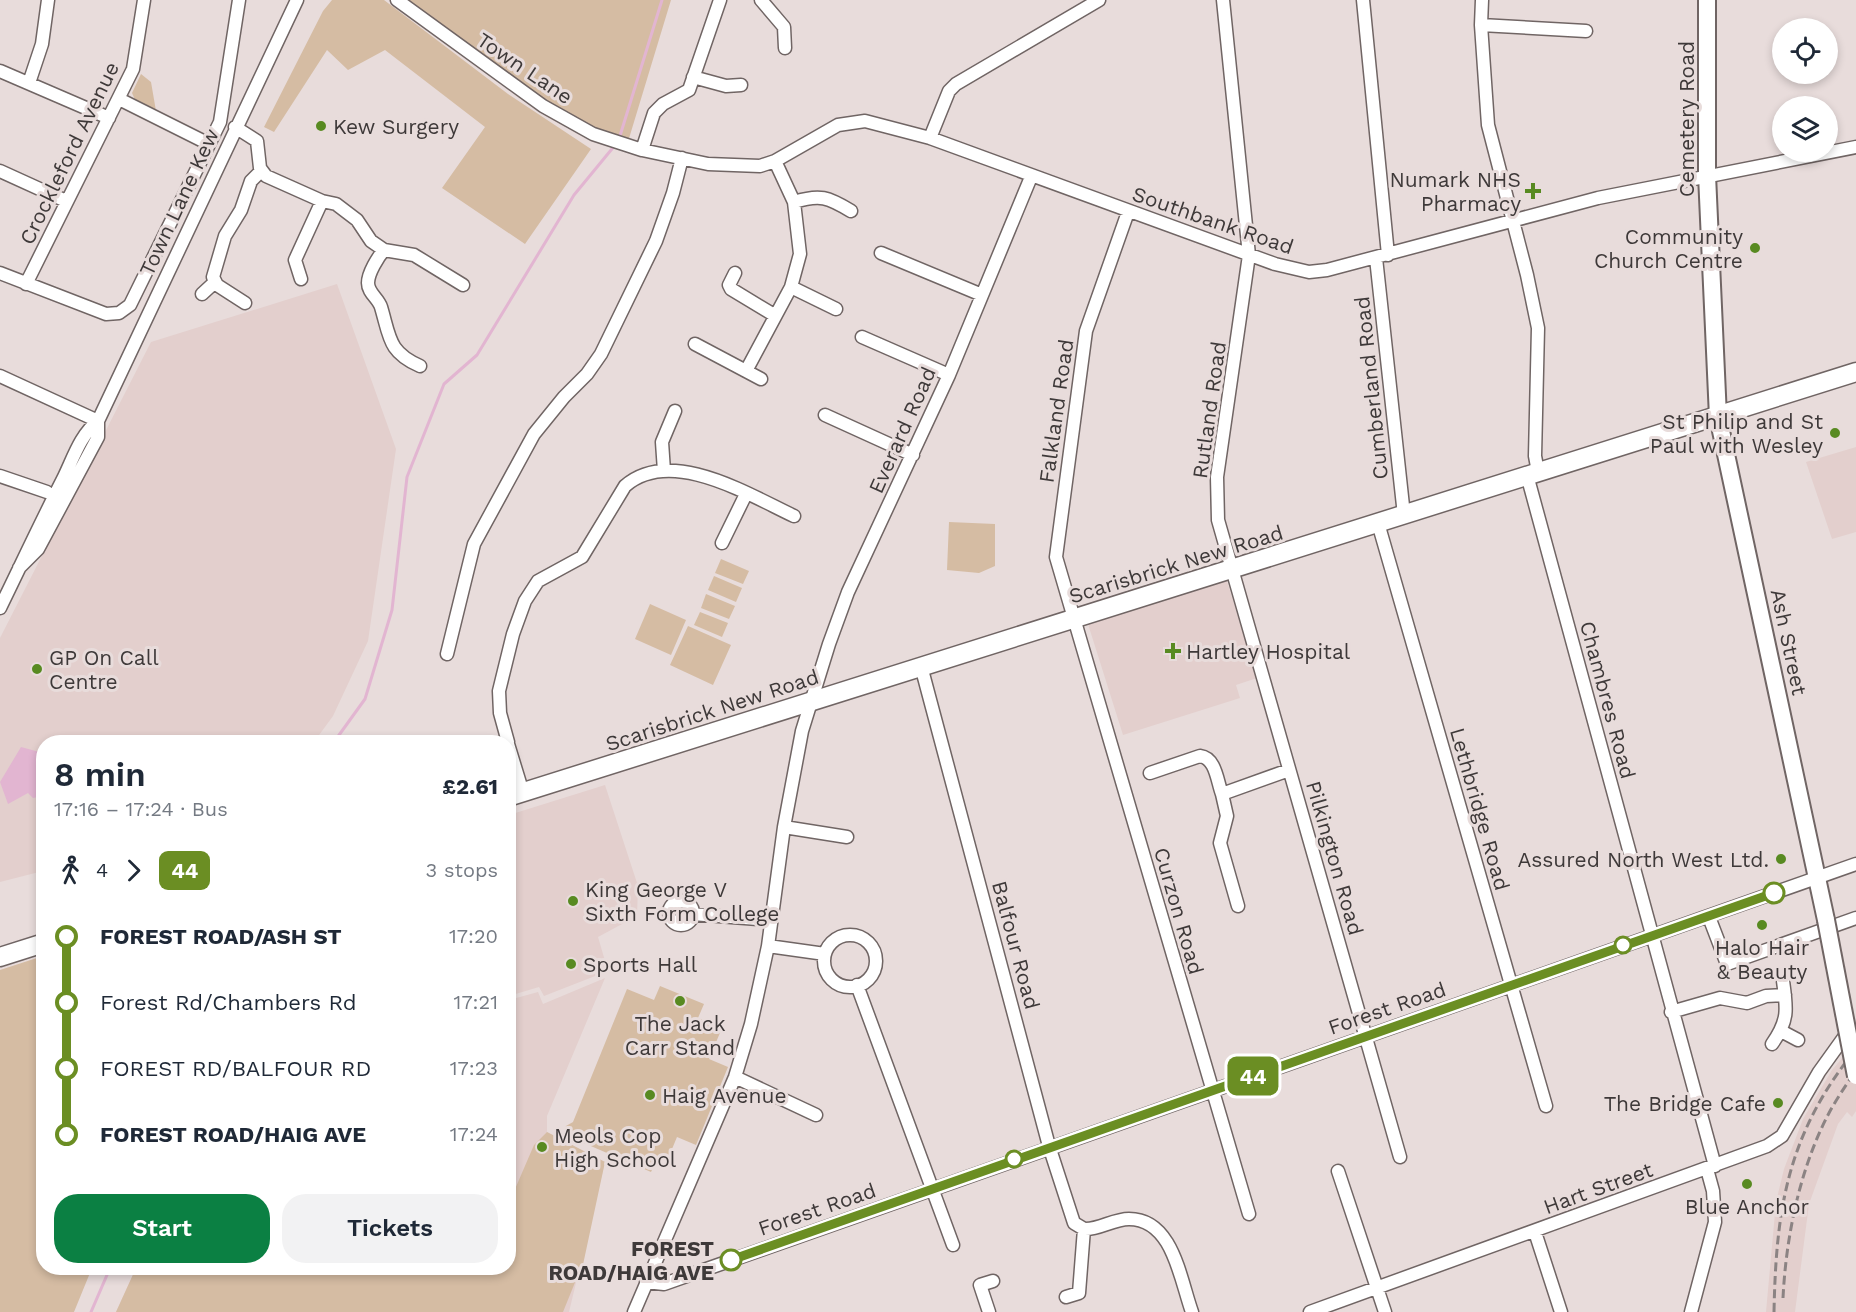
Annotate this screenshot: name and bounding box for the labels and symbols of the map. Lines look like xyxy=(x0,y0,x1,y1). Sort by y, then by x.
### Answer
street label: Town Lane xyxy=(472,27,578,109)
street label: Cemetery Road xyxy=(1674,41,1699,197)
street label: Crockleford Avenue xyxy=(14,58,124,248)
place label: Kew Surgery xyxy=(333,114,459,139)
marker: Kew Surgery xyxy=(314,119,328,133)
street label: Town Lane Kew xyxy=(134,124,224,280)
place label: Numark NHS Pharmacy xyxy=(1389,167,1521,216)
street label: Southbank Road xyxy=(1129,181,1297,259)
marker: Numark NHS Pharmacy xyxy=(1526,184,1540,198)
place label: Community Church Centre xyxy=(1594,224,1743,273)
marker: Community Church Centre xyxy=(1748,241,1762,255)
street label: Cumberland Road xyxy=(1349,295,1393,481)
street label: Falkland Road xyxy=(1034,338,1078,484)
street label: Rutland Road xyxy=(1187,340,1231,480)
street label: Everard Road xyxy=(863,363,941,497)
place label: St Philip and St Paul with Wesley xyxy=(1650,409,1823,458)
marker: St Philip and St Paul with Wesley xyxy=(1828,426,1842,440)
street label: Scarisbrick New Road xyxy=(1066,519,1286,609)
street label: Ash Street xyxy=(1766,586,1813,698)
street label: Chambres Road xyxy=(1575,618,1641,782)
place label: Hartley Hospital xyxy=(1186,639,1351,664)
marker: Hartley Hospital xyxy=(1164,642,1182,660)
place label: GP On Call Centre xyxy=(49,645,159,694)
marker: GP On Call Centre xyxy=(30,662,44,676)
street label: Scarisbrick New Road xyxy=(602,664,822,756)
street label: Lethbridge Road xyxy=(1445,725,1515,893)
street label: Pilkington Road xyxy=(1301,778,1369,938)
street label: Curzon Road xyxy=(1149,845,1209,977)
place label: Assured North West Ltd. xyxy=(1517,847,1769,872)
marker: Assured North West Ltd. xyxy=(1774,852,1788,866)
place label: King George V Sixth Form College xyxy=(585,877,779,926)
street label: Balfour Road xyxy=(987,878,1045,1012)
unlabelled marker xyxy=(1763,882,1785,904)
marker: King George V Sixth Form College xyxy=(566,894,580,908)
marker: Halo Hair & Beauty xyxy=(1755,918,1769,932)
place label: Halo Hair & Beauty xyxy=(1715,935,1810,984)
unlabelled marker xyxy=(1614,936,1632,954)
place label: Sports Hall xyxy=(583,952,698,977)
marker: Sports Hall xyxy=(564,957,578,971)
street label: Forest Road xyxy=(1325,976,1449,1040)
marker: The Jack Carr Stand xyxy=(673,994,687,1008)
place label: The Jack Carr Stand xyxy=(625,1011,735,1060)
line badge: 44 xyxy=(1226,1056,1280,1096)
place label: Haig Avenue xyxy=(662,1083,787,1108)
marker: Haig Avenue xyxy=(643,1088,657,1102)
place label: The Bridge Cafe xyxy=(1604,1091,1766,1116)
marker: The Bridge Cafe xyxy=(1771,1096,1785,1110)
place label: Meols Cop High School xyxy=(554,1123,677,1172)
marker: Meols Cop High School xyxy=(535,1140,549,1154)
unlabelled marker xyxy=(1005,1150,1023,1168)
street label: Hart Street xyxy=(1540,1157,1656,1219)
street label: Forest Road xyxy=(755,1177,879,1241)
marker: Blue Anchor xyxy=(1740,1177,1754,1191)
place label: Blue Anchor xyxy=(1685,1194,1810,1219)
place label: FOREST ROAD/HAIG AVE xyxy=(548,1236,714,1285)
marker: FOREST ROAD/HAIG AVE xyxy=(720,1249,742,1271)

